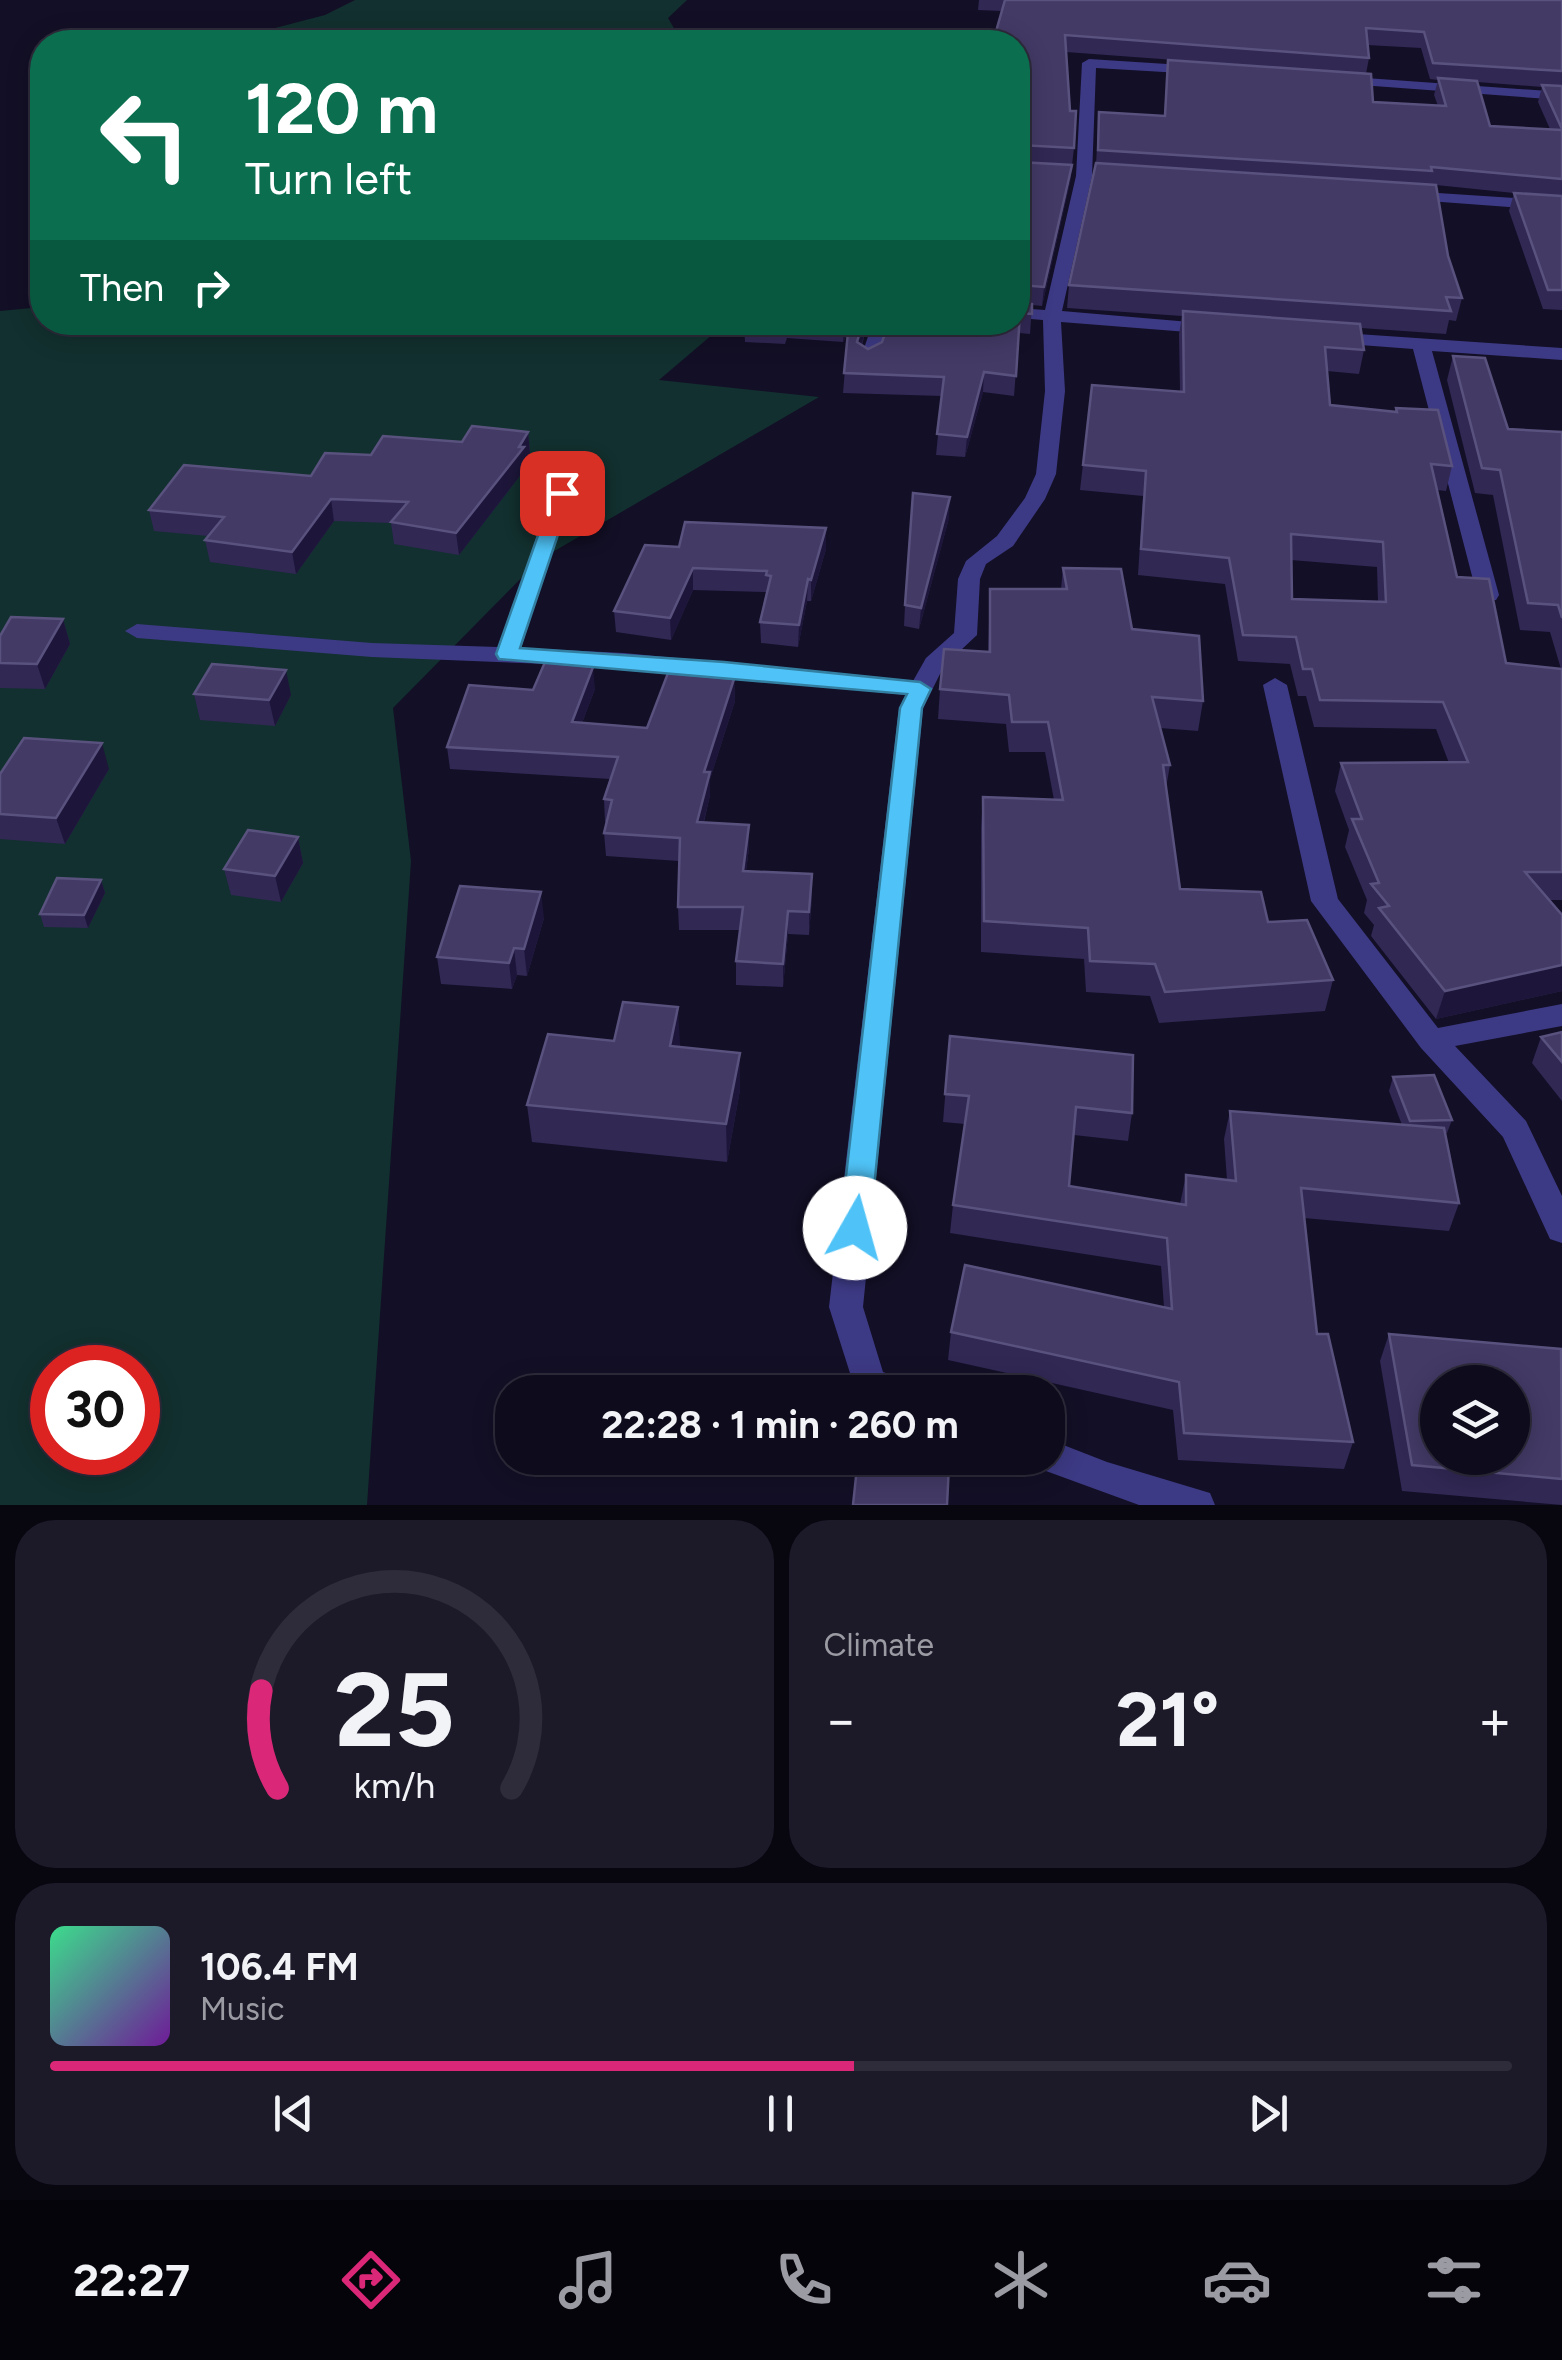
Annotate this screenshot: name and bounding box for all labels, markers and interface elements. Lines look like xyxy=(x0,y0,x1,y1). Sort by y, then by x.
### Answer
text: 120 m xyxy=(245,66,438,151)
icon: left xyxy=(80,70,210,200)
text: Turn left xyxy=(245,151,412,205)
icon: right xyxy=(184,260,239,315)
text: Then xyxy=(80,265,164,311)
pin xyxy=(520,451,605,536)
icon: arrive xyxy=(535,466,590,521)
position arrow xyxy=(803,1176,907,1280)
speed limit sign: 30 xyxy=(30,1345,160,1475)
map controls xyxy=(1420,1365,1530,1475)
button: layers xyxy=(1420,1365,1530,1475)
text: 22:28 · 1 min · 260 m xyxy=(601,1402,959,1448)
text: Climate xyxy=(824,1626,934,1664)
text: 25 xyxy=(334,1647,455,1772)
text: 21° xyxy=(1116,1675,1219,1765)
text: − xyxy=(824,1687,858,1753)
text: + xyxy=(1478,1687,1512,1753)
text: km/h xyxy=(353,1764,435,1807)
text: 106.4 FM xyxy=(200,1944,359,1990)
text: Music xyxy=(200,1990,285,2028)
icon: previous xyxy=(266,2086,321,2141)
icon: pause xyxy=(753,2086,808,2141)
icon: next xyxy=(1241,2086,1296,2141)
icon: directions xyxy=(336,2245,406,2315)
icon: music xyxy=(553,2245,623,2315)
icon: phone xyxy=(769,2245,839,2315)
icon: climate xyxy=(986,2245,1056,2315)
icon: car xyxy=(1202,2245,1272,2315)
icon: filters xyxy=(1419,2245,1489,2315)
text: 22:27 xyxy=(73,2253,190,2307)

